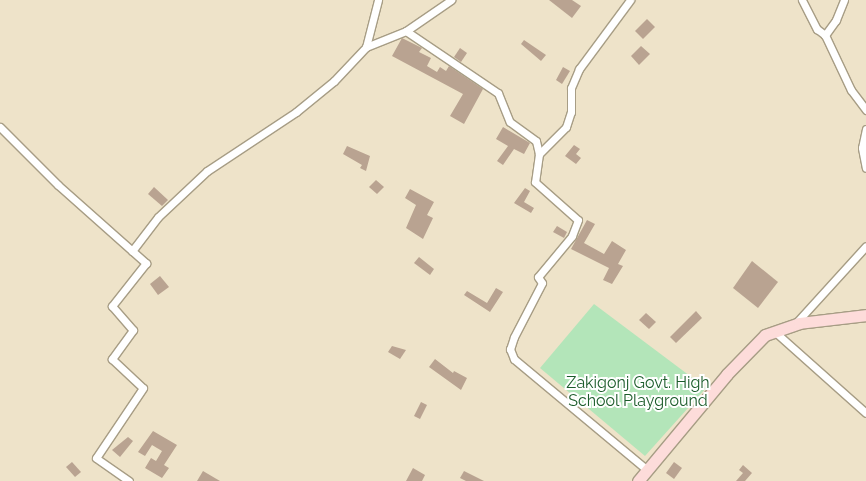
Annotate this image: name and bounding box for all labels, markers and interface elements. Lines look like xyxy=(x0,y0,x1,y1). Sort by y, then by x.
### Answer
park label: Zakigonj Govt. High School Playground xyxy=(566,373,710,411)

